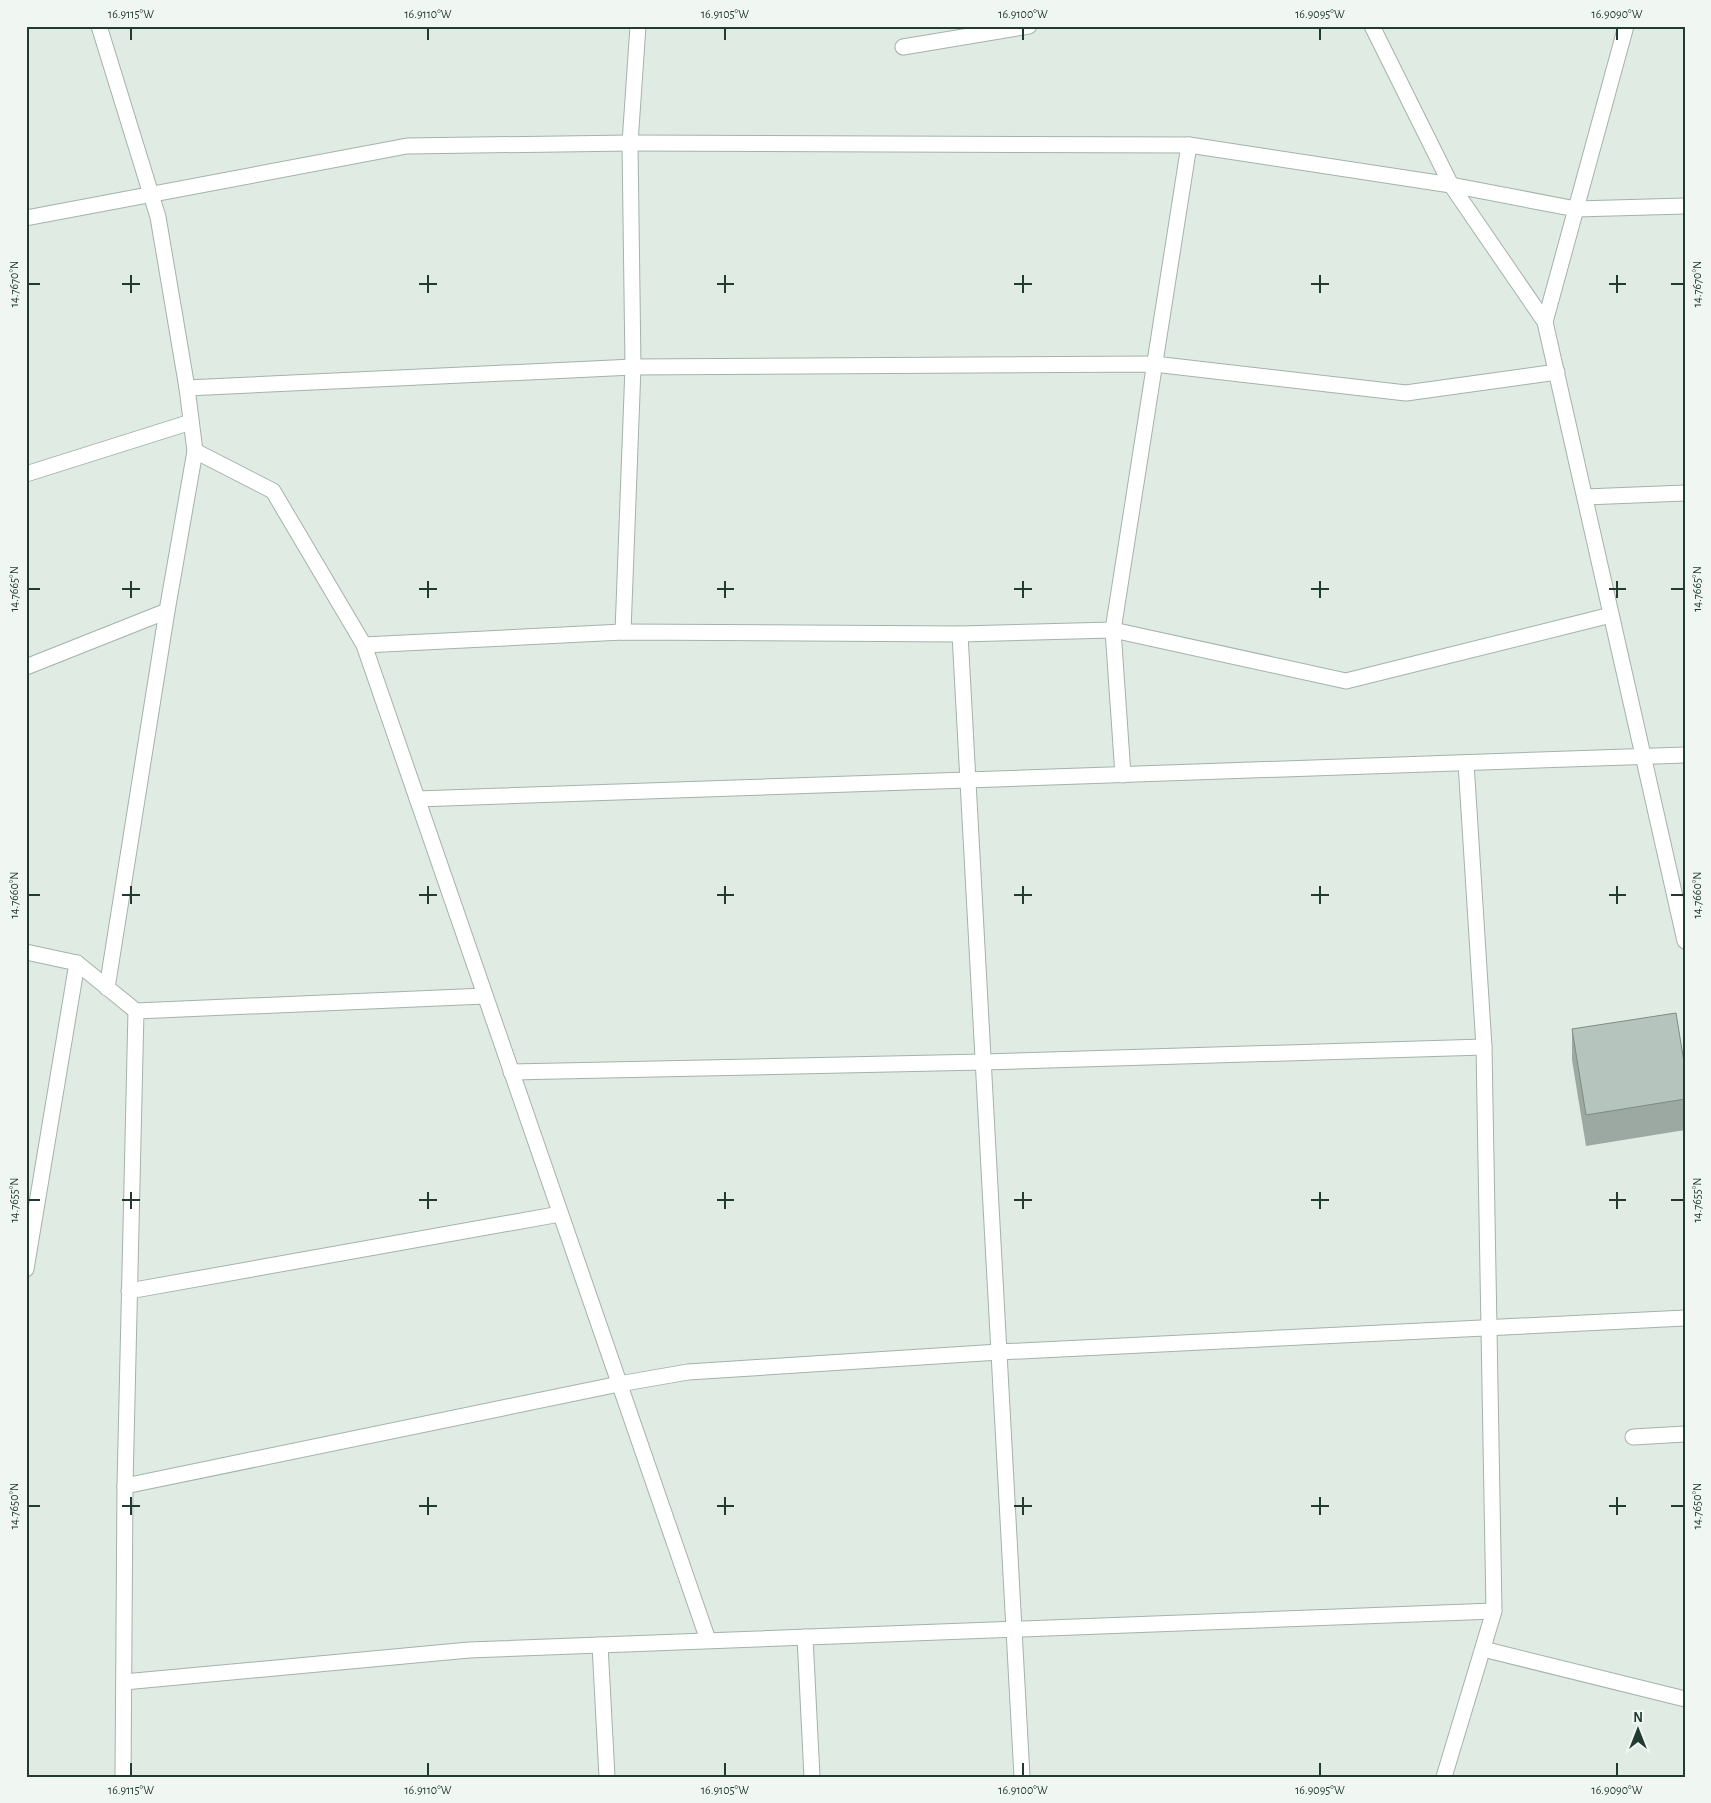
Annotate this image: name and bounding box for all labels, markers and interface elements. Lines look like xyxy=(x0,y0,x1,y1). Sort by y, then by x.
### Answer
text: 16.9115°W xyxy=(108,8,154,20)
text: 16.9110°W xyxy=(404,8,452,20)
text: 16.9105°W xyxy=(701,8,749,20)
text: 16.9100°W xyxy=(998,8,1048,20)
text: 16.9095°W xyxy=(1295,8,1345,20)
text: 16.9090°W xyxy=(1592,8,1643,20)
text: 14.7670°N xyxy=(8,261,20,307)
text: 14.7670°N xyxy=(1691,261,1703,307)
text: 14.7665°N xyxy=(8,566,20,612)
text: 14.7665°N xyxy=(1691,566,1703,612)
text: 14.7660°N xyxy=(8,872,20,918)
text: 14.7660°N xyxy=(1691,872,1703,918)
text: 14.7655°N xyxy=(8,1177,20,1223)
text: 14.7655°N xyxy=(1691,1177,1703,1223)
text: 14.7650°N xyxy=(8,1483,20,1529)
text: 14.7650°N xyxy=(1691,1483,1703,1529)
north arrow xyxy=(1614,1706,1664,1756)
text: N xyxy=(1633,1711,1643,1725)
text: 16.9115°W xyxy=(108,1784,154,1796)
text: 16.9110°W xyxy=(404,1784,452,1796)
text: 16.9105°W xyxy=(701,1784,749,1796)
text: 16.9100°W xyxy=(998,1784,1048,1796)
text: 16.9095°W xyxy=(1295,1784,1345,1796)
text: 16.9090°W xyxy=(1592,1784,1643,1796)

